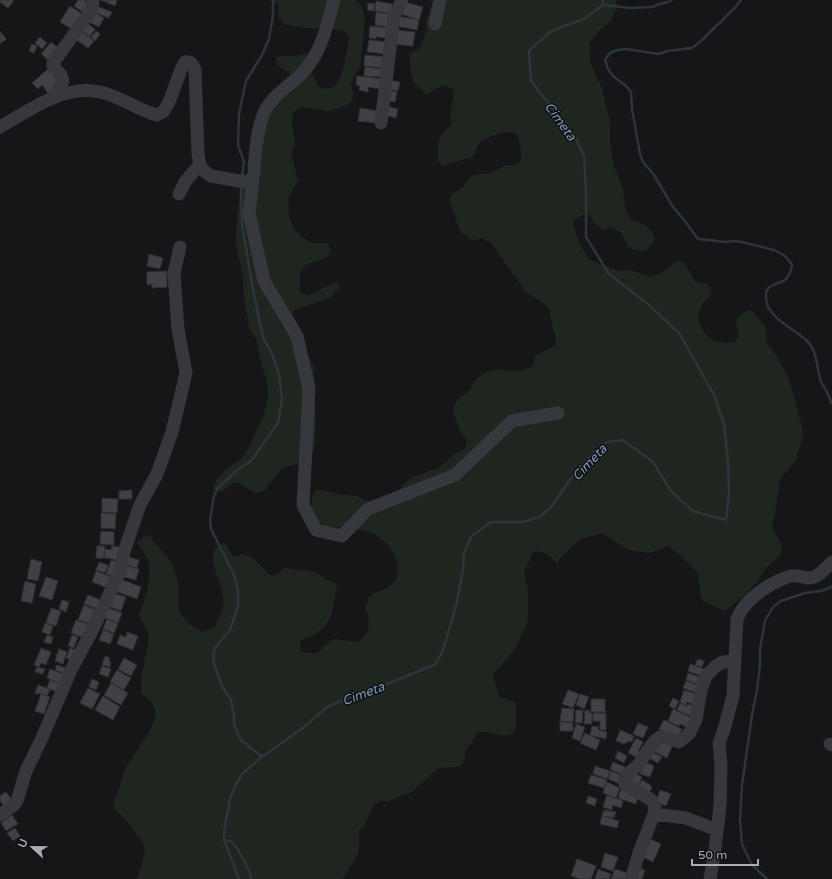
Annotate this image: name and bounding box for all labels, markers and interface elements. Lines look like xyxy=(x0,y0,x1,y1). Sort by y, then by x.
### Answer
water label: Cimeta xyxy=(541,99,580,145)
water label: Cimeta xyxy=(569,441,611,484)
water label: Cimeta xyxy=(340,678,387,709)
north arrow xyxy=(12,827,52,867)
text: U xyxy=(16,837,31,850)
scale bar xyxy=(692,841,758,867)
text: 50 m xyxy=(698,848,727,862)

